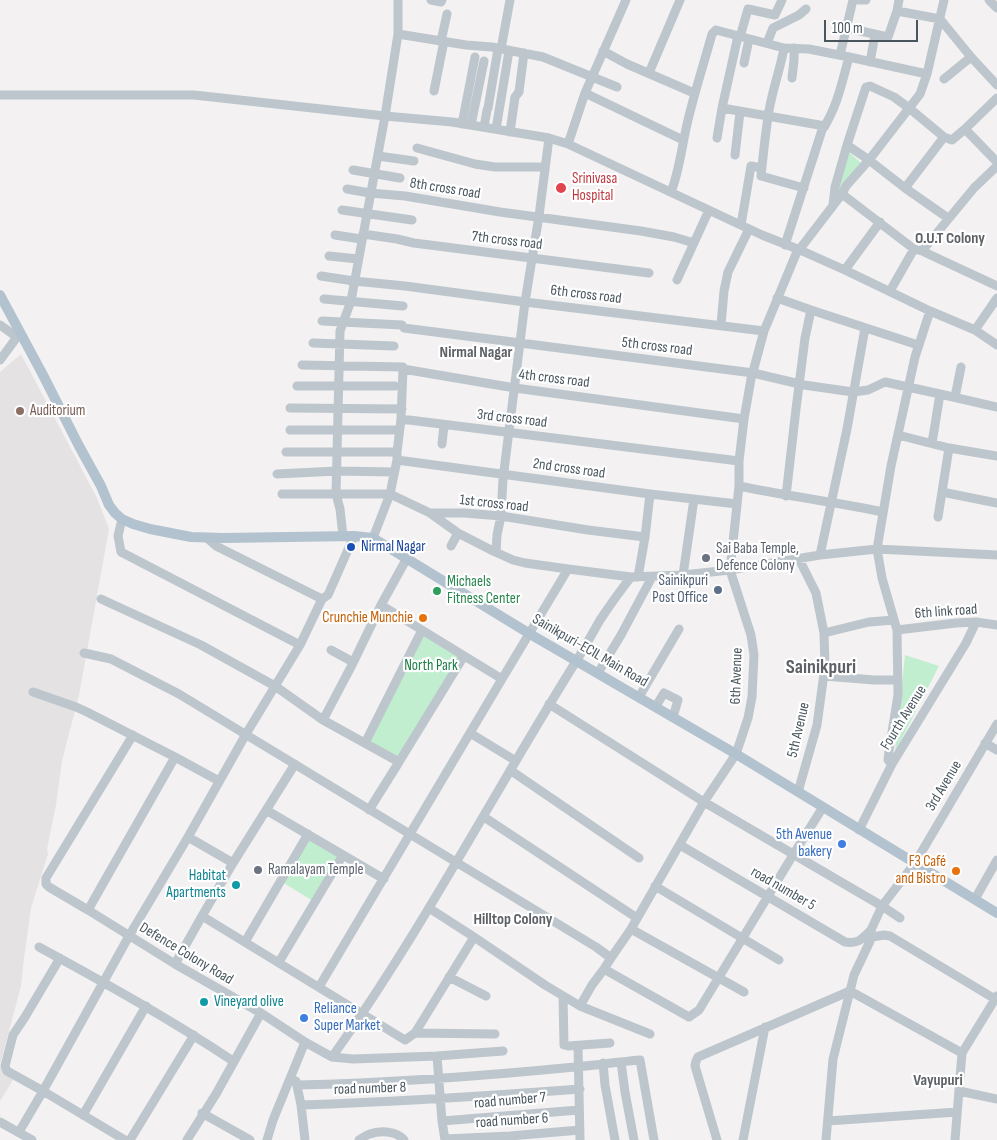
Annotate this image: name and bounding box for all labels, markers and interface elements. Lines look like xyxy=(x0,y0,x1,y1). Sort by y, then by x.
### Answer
scale bar xyxy=(827,10,921,42)
text: 100 m xyxy=(832,19,863,38)
place label: Srinivasa Hospital xyxy=(572,170,617,205)
street label: 8th cross road xyxy=(408,175,482,203)
marker: Srinivasa Hospital xyxy=(554,181,568,195)
street label: 7th cross road xyxy=(471,228,543,254)
district label: O.U.T Colony xyxy=(915,229,985,249)
street label: 6th cross road xyxy=(549,282,623,308)
street label: 5th cross road xyxy=(621,334,693,360)
district label: Nirmal Nagar xyxy=(440,343,512,363)
street label: 4th cross road xyxy=(518,366,590,392)
place label: Auditorium xyxy=(30,402,85,420)
marker: Auditorium xyxy=(14,405,26,417)
street label: 3rd cross road xyxy=(476,406,548,432)
street label: 2nd cross road xyxy=(532,455,606,483)
street label: 1st cross road xyxy=(459,491,529,517)
place label: Nirmal Nagar xyxy=(361,538,426,556)
place label: Sai Baba Temple, Defence Colony xyxy=(716,540,799,575)
marker: Nirmal Nagar xyxy=(345,541,357,553)
marker: Sai Baba Temple, Defence Colony xyxy=(700,552,712,564)
place label: Sainikpuri Post Office xyxy=(652,572,708,607)
place label: Michaels Fitness Center xyxy=(447,573,520,608)
marker: Sainikpuri Post Office xyxy=(712,584,724,596)
marker: Michaels Fitness Center xyxy=(431,585,443,597)
street label: 6th link road xyxy=(914,601,978,623)
place label: Crunchie Munchie xyxy=(322,609,413,627)
street label: Sainikpuri-ECIL Main Road xyxy=(529,611,651,691)
marker: Crunchie Munchie xyxy=(417,612,429,624)
street label: 6th Avenue xyxy=(727,647,747,705)
district label: Sainikpuri xyxy=(786,656,856,680)
park label: North Park xyxy=(404,657,458,675)
street label: Fourth Avenue xyxy=(877,682,931,754)
street label: 5th Avenue xyxy=(784,701,814,759)
street label: 3rd Avenue xyxy=(922,758,966,814)
place label: 5th Avenue bakery xyxy=(776,826,832,861)
marker: 5th Avenue bakery xyxy=(836,838,848,850)
place label: F3 Café and Bistro xyxy=(895,853,946,888)
place label: Ramalayam Temple xyxy=(268,861,364,879)
street label: road number 5 xyxy=(747,863,819,915)
marker: Ramalayam Temple xyxy=(252,864,264,876)
marker: F3 Café and Bistro xyxy=(950,865,962,877)
place label: Habitat Apartments xyxy=(166,867,226,902)
marker: Habitat Apartments xyxy=(230,879,242,891)
district label: Hilltop Colony xyxy=(474,910,552,930)
street label: Defence Colony Road xyxy=(136,919,236,989)
place label: Vineyard olive xyxy=(214,993,284,1011)
marker: Vineyard olive xyxy=(198,996,210,1008)
place label: Reliance Super Market xyxy=(314,1000,381,1035)
marker: Reliance Super Market xyxy=(298,1012,310,1024)
district label: Vayupuri xyxy=(913,1071,963,1091)
street label: road number 8 xyxy=(333,1079,407,1099)
street label: road number 7 xyxy=(473,1089,547,1113)
street label: road number 6 xyxy=(475,1109,549,1133)

